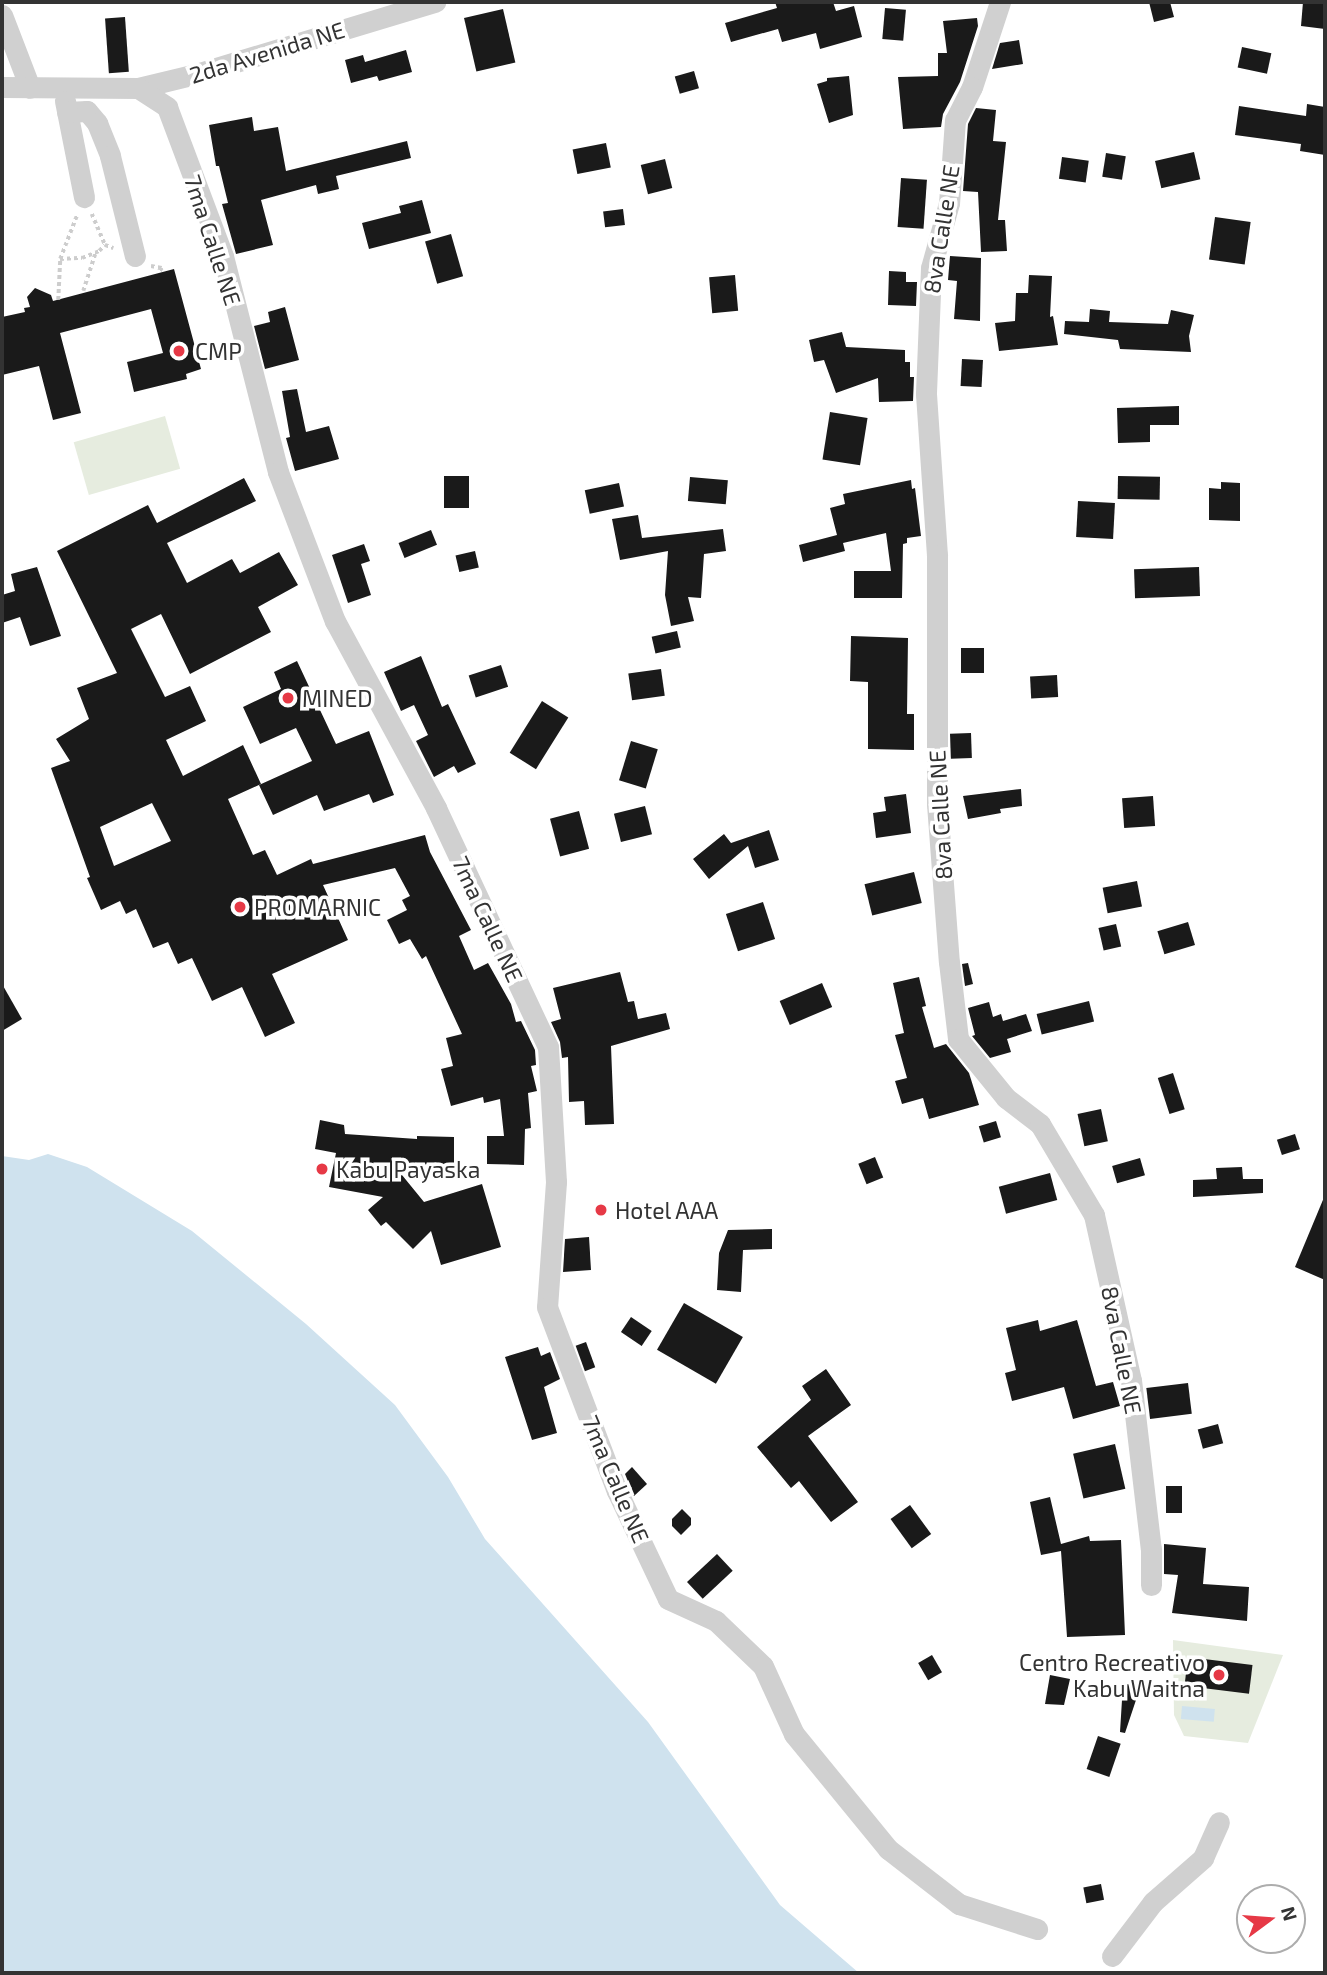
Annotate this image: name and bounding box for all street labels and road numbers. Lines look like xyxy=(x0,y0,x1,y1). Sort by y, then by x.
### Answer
street label: 2da Avenida NE xyxy=(186,15,348,89)
street label: 8va Calle NE xyxy=(917,163,965,295)
street label: 7ma Calle NE xyxy=(179,171,247,309)
street label: 8va Calle NE xyxy=(923,749,957,881)
street label: 7ma Calle NE xyxy=(447,852,529,986)
street label: 8va Calle NE xyxy=(1096,1284,1148,1416)
street label: 7ma Calle NE xyxy=(577,1411,655,1547)

